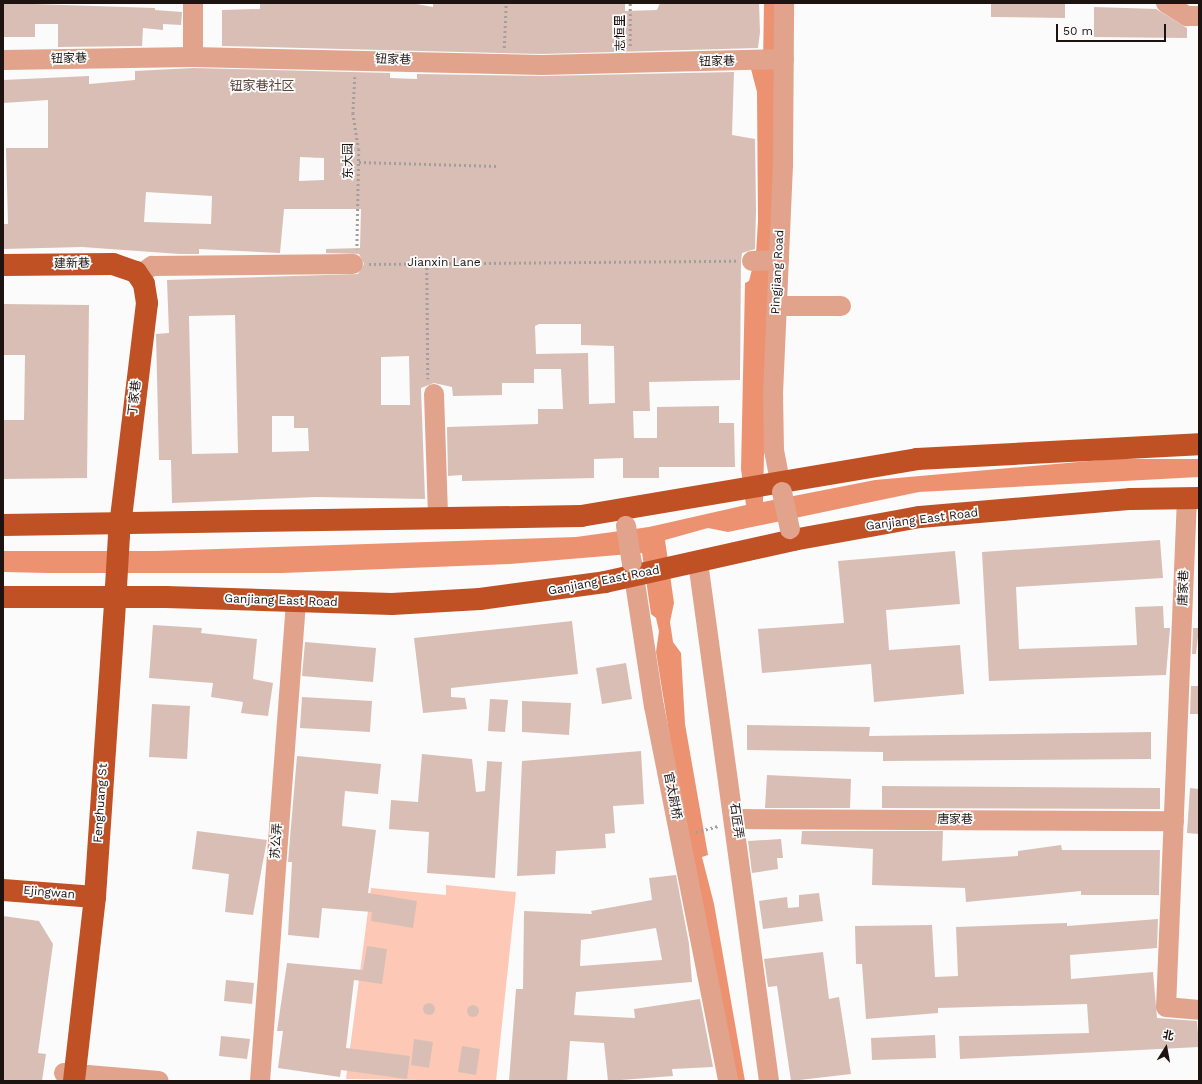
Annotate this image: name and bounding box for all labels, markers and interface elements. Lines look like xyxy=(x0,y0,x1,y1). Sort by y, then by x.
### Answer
street label: 志恒里 xyxy=(614,15,628,51)
scale bar xyxy=(1058,16,1168,42)
text: 50 m xyxy=(1063,24,1093,38)
street label: 钮家巷 xyxy=(51,51,87,67)
street label: 钮家巷 xyxy=(375,52,411,68)
street label: 钮家巷 xyxy=(699,54,735,70)
district label: 钮家巷社区 xyxy=(230,78,294,94)
street label: 东大园 xyxy=(342,143,356,179)
street label: Pingjiang Road xyxy=(769,229,787,315)
street label: 建新巷 xyxy=(54,256,90,272)
street label: Jianxin Lane xyxy=(407,256,481,270)
street label: 丁家巷 xyxy=(126,379,144,417)
street label: Ganjiang East Road xyxy=(865,506,979,534)
street label: Ganjiang East Road xyxy=(547,563,661,599)
street label: 唐家巷 xyxy=(1176,570,1192,606)
street label: Ganjiang East Road xyxy=(224,592,338,610)
street label: Fenghuang St xyxy=(91,763,111,843)
street label: 官太尉桥 xyxy=(660,771,684,821)
street label: 石匠弄 xyxy=(726,802,746,840)
street label: 唐家巷 xyxy=(937,813,973,827)
street label: 苏公弄 xyxy=(269,823,285,859)
street label: Ejingwan xyxy=(23,884,75,902)
north arrow xyxy=(1146,1028,1186,1068)
text: 北 xyxy=(1162,1028,1175,1043)

